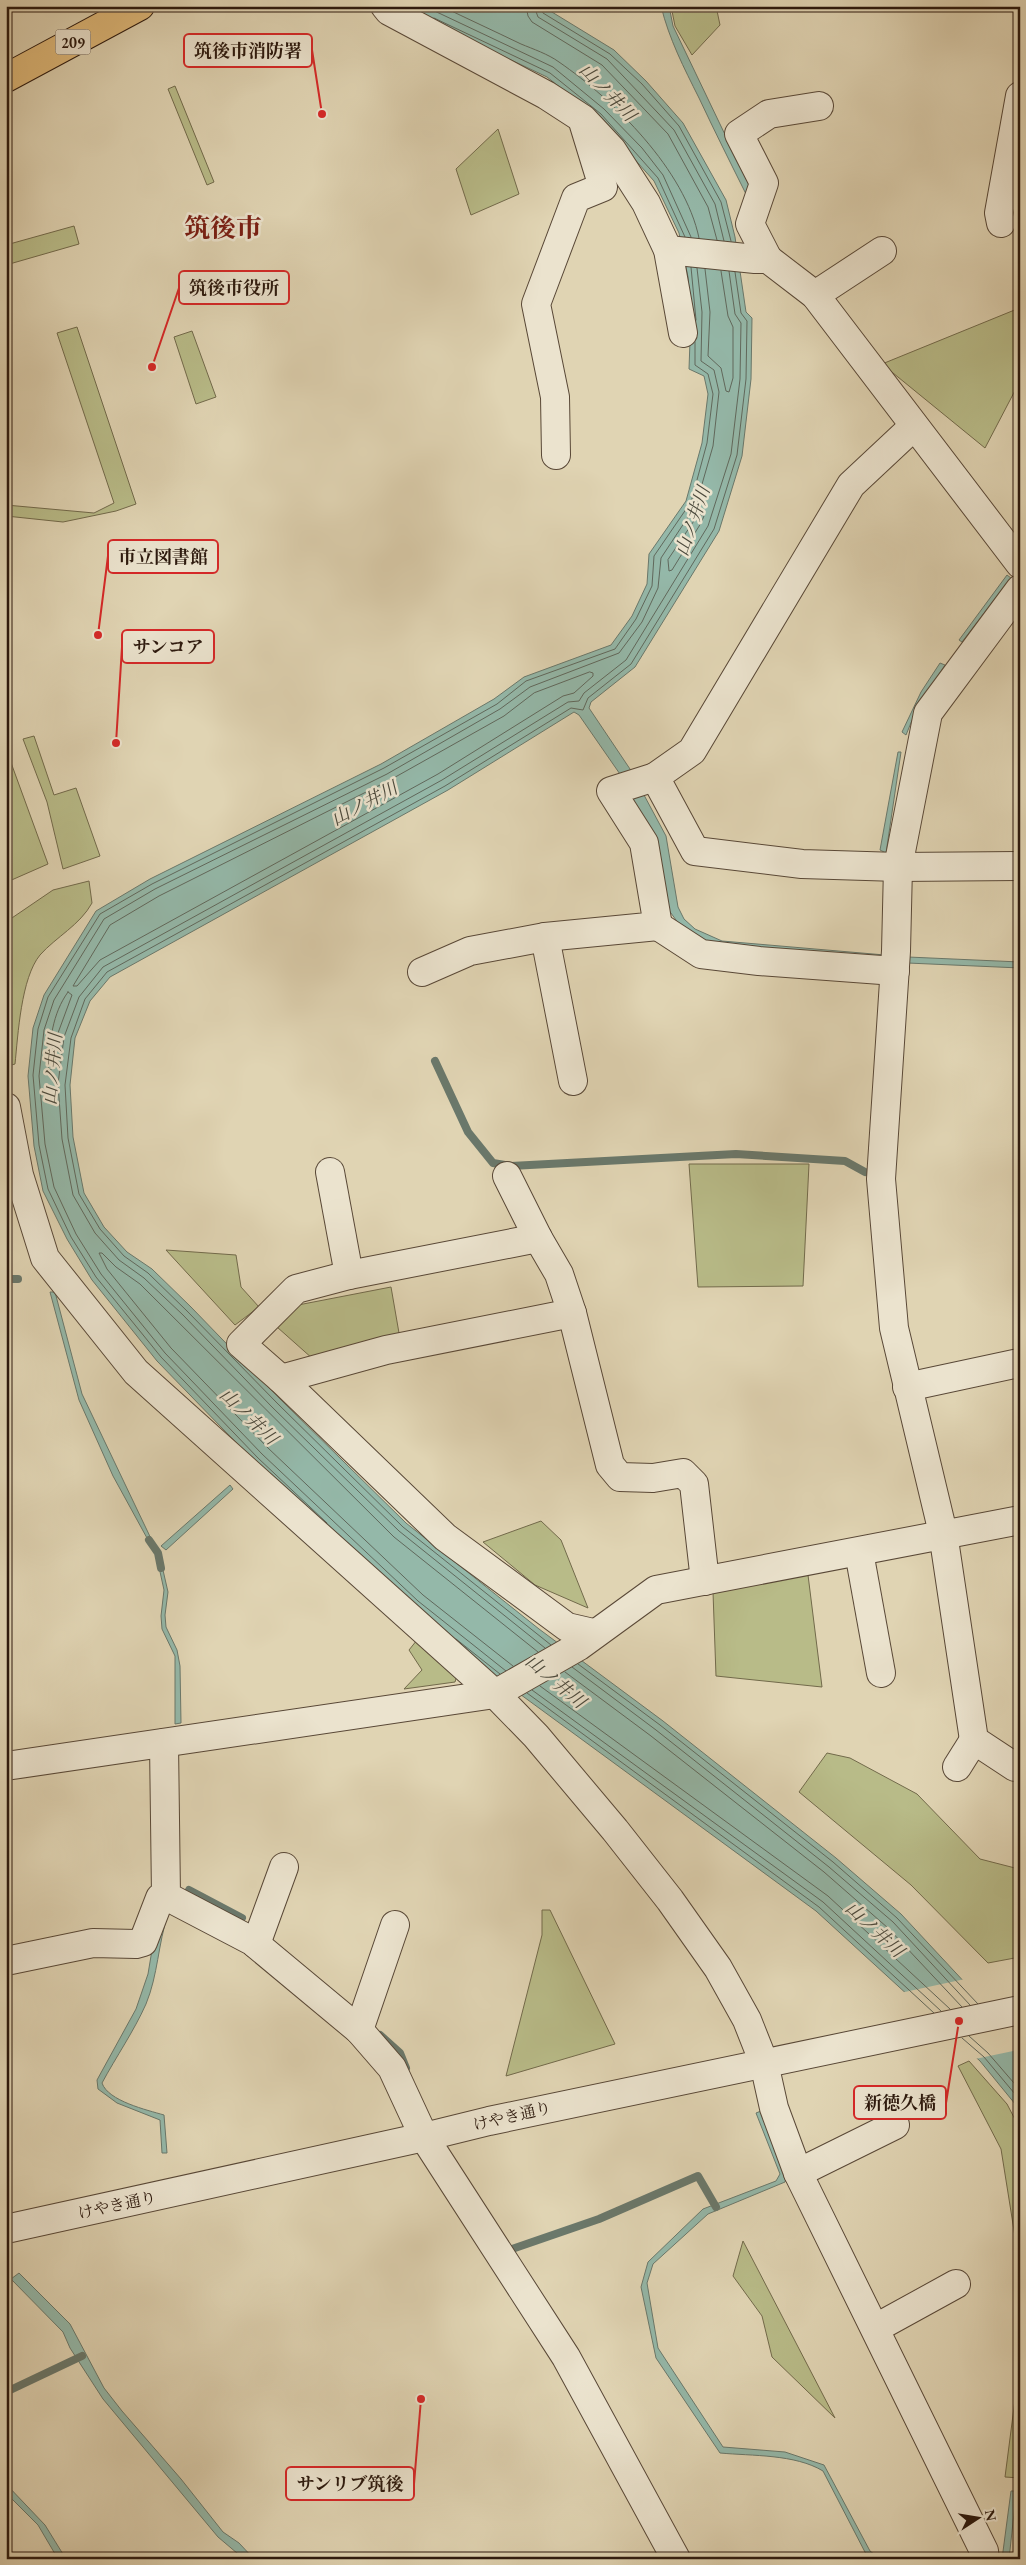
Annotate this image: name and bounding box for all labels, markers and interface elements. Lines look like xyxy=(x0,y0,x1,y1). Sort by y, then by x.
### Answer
road number: 209 xyxy=(56,30,90,54)
callout: 筑後市消防署 xyxy=(184,34,312,67)
text: 筑後市消防署 xyxy=(194,39,302,62)
water label: 山ノ井川 xyxy=(575,58,643,127)
district label: 筑後市 xyxy=(184,211,262,245)
callout: 筑後市役所 xyxy=(179,271,289,304)
text: 筑後市役所 xyxy=(189,276,279,299)
water label: 山ノ井川 xyxy=(669,481,715,559)
callout: 市立図書館 xyxy=(108,540,218,573)
text: 市立図書館 xyxy=(118,545,208,568)
callout: サンコア xyxy=(122,630,214,663)
text: サンコア xyxy=(132,635,204,658)
water label: 山ノ井川 xyxy=(327,775,403,830)
water label: 山ノ井川 xyxy=(37,1030,67,1106)
water label: 山ノ井川 xyxy=(215,1383,284,1451)
water label: 山ノ井川 xyxy=(521,1649,593,1714)
water label: 山ノ井川 xyxy=(841,1896,911,1963)
callout: 新徳久橋 xyxy=(854,2086,946,2119)
text: 新徳久橋 xyxy=(864,2091,936,2114)
street label: けやき通り xyxy=(471,2097,553,2135)
street label: けやき通り xyxy=(76,2186,158,2224)
callout: サンリブ筑後 xyxy=(286,2467,414,2500)
text: サンリブ筑後 xyxy=(296,2472,404,2495)
north arrow xyxy=(954,2492,1004,2542)
text: N xyxy=(981,2508,1001,2523)

